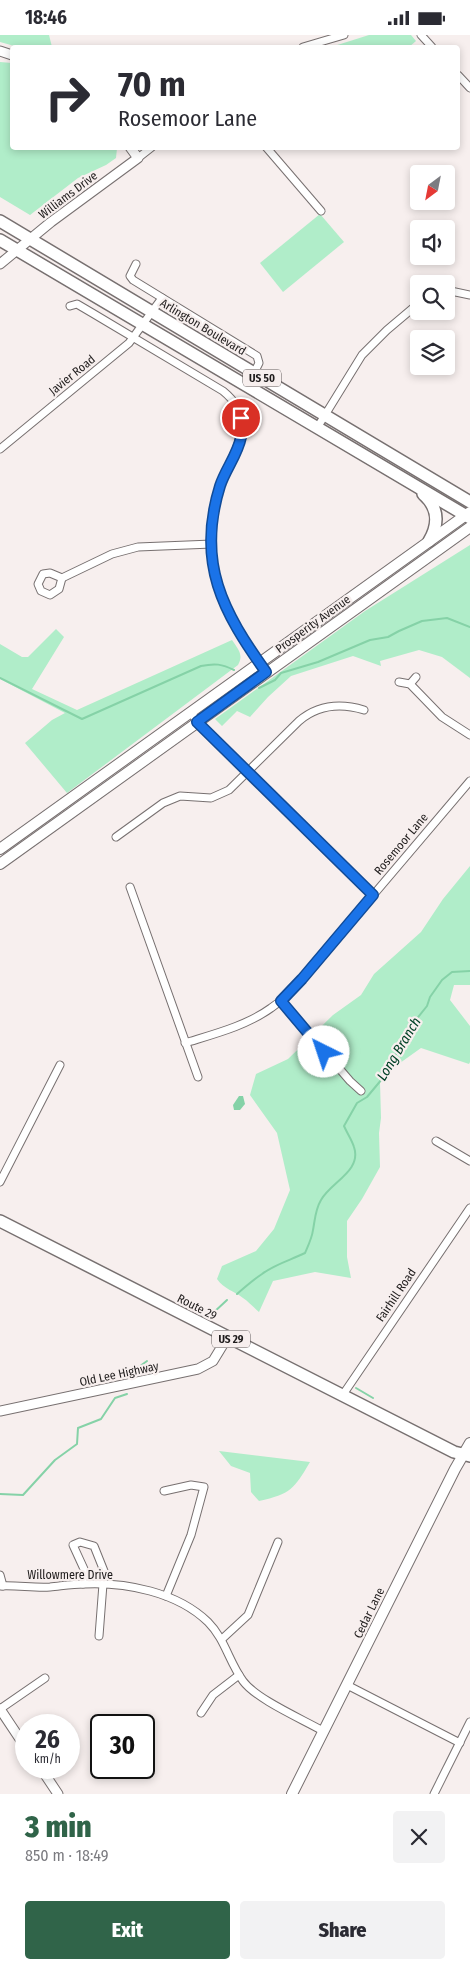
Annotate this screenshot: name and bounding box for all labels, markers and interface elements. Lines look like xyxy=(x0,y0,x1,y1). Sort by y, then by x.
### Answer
text: 18:46 xyxy=(25,6,67,29)
text: 70 m xyxy=(118,63,186,105)
icon: right xyxy=(35,65,100,130)
text: Rosemoor Lane xyxy=(118,105,257,132)
north arrow xyxy=(410,165,455,210)
map controls xyxy=(410,165,455,375)
street label: Williams Drive xyxy=(36,168,100,222)
button: sound xyxy=(410,220,455,265)
button: search xyxy=(410,275,455,320)
street label: Arlington Boulevard xyxy=(158,296,248,358)
button: layers xyxy=(410,330,455,375)
street label: Javier Road xyxy=(46,352,98,398)
road number: US 50 xyxy=(243,369,281,387)
pin xyxy=(220,397,262,439)
icon: arrive xyxy=(227,404,255,432)
street label: Prosperity Avenue xyxy=(273,592,353,656)
street label: Rosemoor Lane xyxy=(371,810,431,878)
water label: Long Branch xyxy=(373,1014,425,1084)
position arrow xyxy=(297,1025,349,1077)
street label: Fairhill Road xyxy=(373,1266,419,1324)
street label: Route 29 xyxy=(175,1291,219,1323)
road number: US 29 xyxy=(212,1331,250,1347)
street label: Old Lee Highway xyxy=(78,1359,161,1389)
street label: Willowmere Drive xyxy=(27,1568,113,1582)
street label: Cedar Lane xyxy=(351,1585,387,1641)
speed limit sign: 30 xyxy=(90,1714,155,1779)
text: 26 xyxy=(35,1725,60,1755)
text: km/h xyxy=(34,1752,61,1766)
text: 3 min xyxy=(25,1809,92,1845)
button: close xyxy=(393,1811,445,1863)
text: 850 m · 18:49 xyxy=(25,1846,108,1865)
button: Exit xyxy=(25,1901,230,1959)
button: Share xyxy=(240,1901,445,1959)

